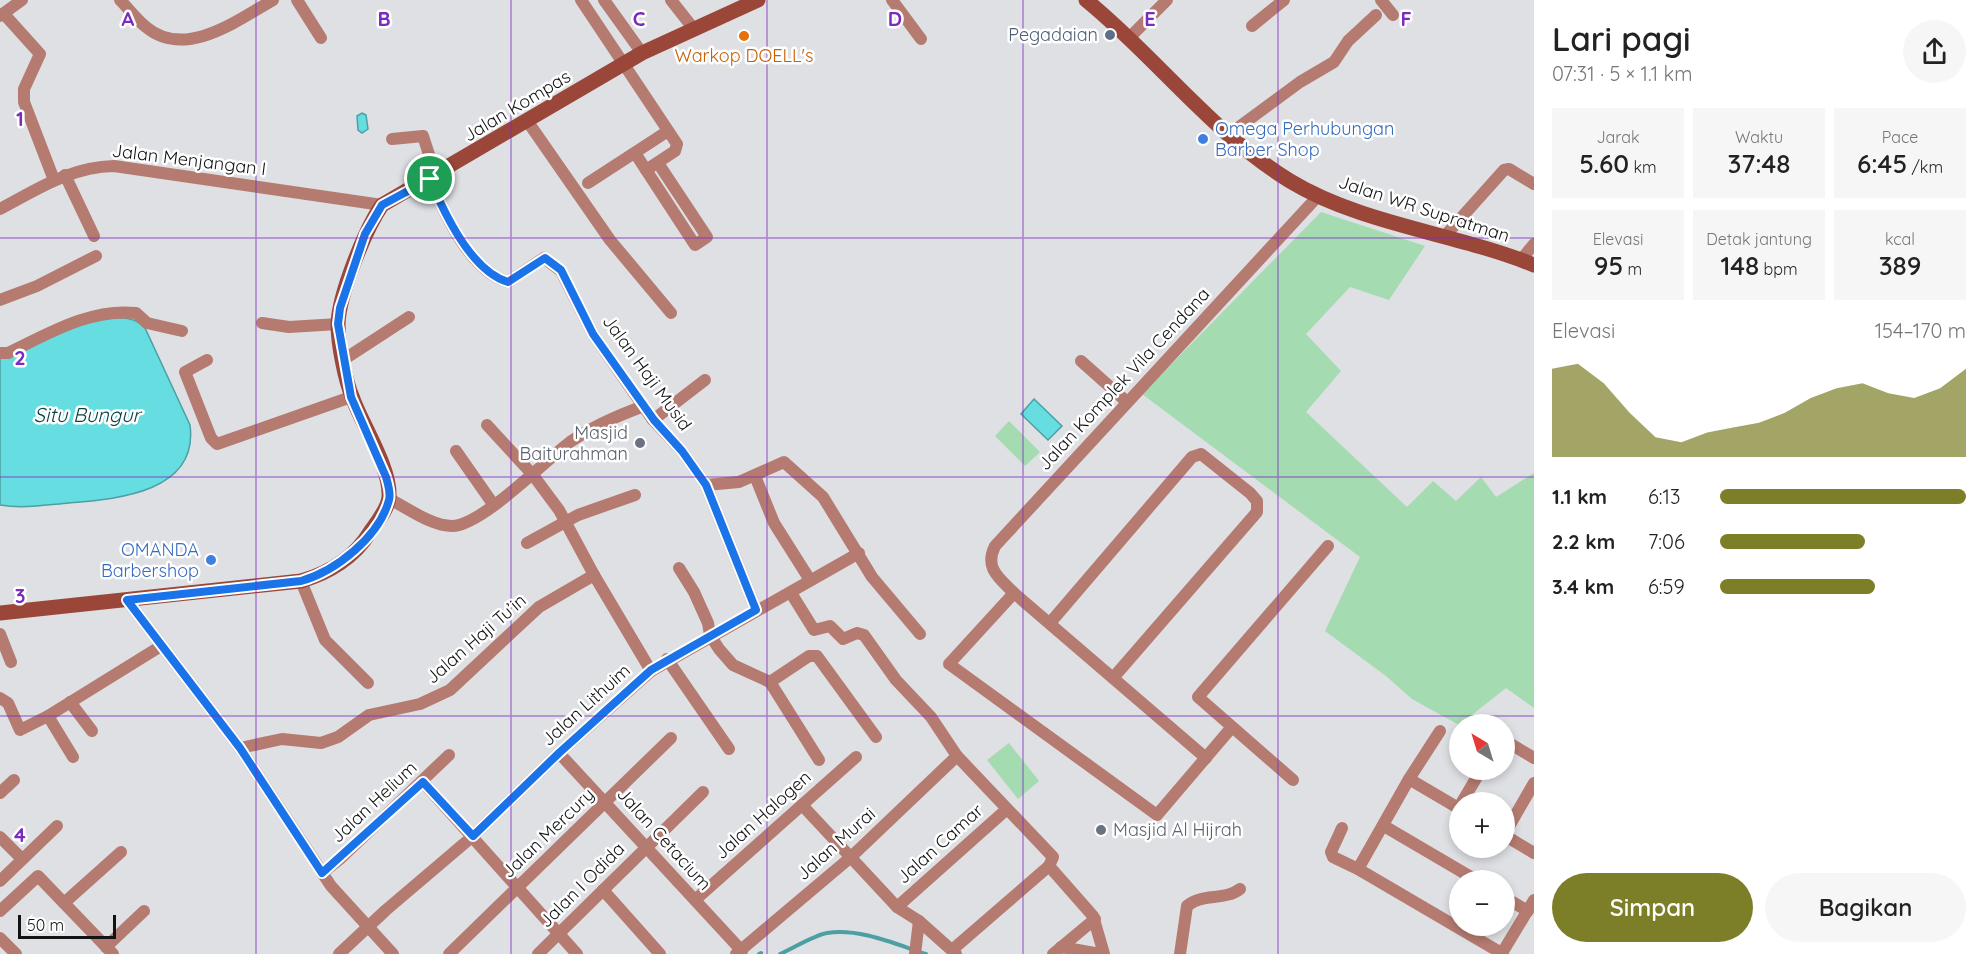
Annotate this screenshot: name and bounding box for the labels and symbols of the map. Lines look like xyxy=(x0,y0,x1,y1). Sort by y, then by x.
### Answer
text: A xyxy=(122,6,135,31)
text: B xyxy=(377,6,391,31)
text: C xyxy=(633,6,646,31)
text: D xyxy=(888,6,902,31)
text: E xyxy=(1144,6,1156,31)
text: F xyxy=(1400,6,1412,31)
place label: Pegadaian xyxy=(1008,23,1098,46)
marker: Pegadaian xyxy=(1103,28,1117,42)
marker: Warkop DOELL's xyxy=(737,29,751,43)
place label: Warkop DOELL's xyxy=(674,44,814,67)
street label: Jalan Kompas xyxy=(459,65,574,147)
text: 1 xyxy=(16,106,24,131)
place label: Omega Perhubungan Barber Shop xyxy=(1215,117,1394,161)
marker: Omega Perhubungan Barber Shop xyxy=(1196,132,1210,146)
street label: Jalan Menjangan I xyxy=(111,139,267,180)
pin xyxy=(404,153,455,204)
street label: Jalan WR Supratman xyxy=(1336,170,1513,247)
street label: Jalan Komplek Vila Cendana xyxy=(1033,283,1214,475)
street label: Jalan Haji Musid xyxy=(598,310,697,435)
text: 2 xyxy=(14,345,26,370)
water label: Situ Bungur xyxy=(34,402,143,427)
place label: Masjid Baiturahman xyxy=(520,421,628,465)
marker: Masjid Baiturahman xyxy=(633,436,647,450)
place label: OMANDA Barbershop xyxy=(101,538,199,582)
marker: OMANDA Barbershop xyxy=(204,553,218,567)
text: 3 xyxy=(15,583,25,608)
street label: Jalan Haji Tu’in xyxy=(421,589,531,689)
street label: Jalan Lithuim xyxy=(536,659,635,751)
north arrow xyxy=(1449,714,1515,780)
street label: Jalan Helium xyxy=(326,756,421,847)
street label: Jalan Halogen xyxy=(710,765,816,864)
street label: Jalan Mercury xyxy=(497,783,599,883)
street label: Jalan Cetacium xyxy=(612,783,717,895)
street label: Jalan Camar xyxy=(892,799,988,888)
street label: Jalan Murai xyxy=(791,802,880,885)
place label: Masjid Al Hijrah xyxy=(1113,818,1242,841)
text: 4 xyxy=(14,822,26,847)
marker: Masjid Al Hijrah xyxy=(1094,823,1108,837)
street label: Jalan I Odida xyxy=(534,837,629,932)
scale bar xyxy=(18,912,116,940)

